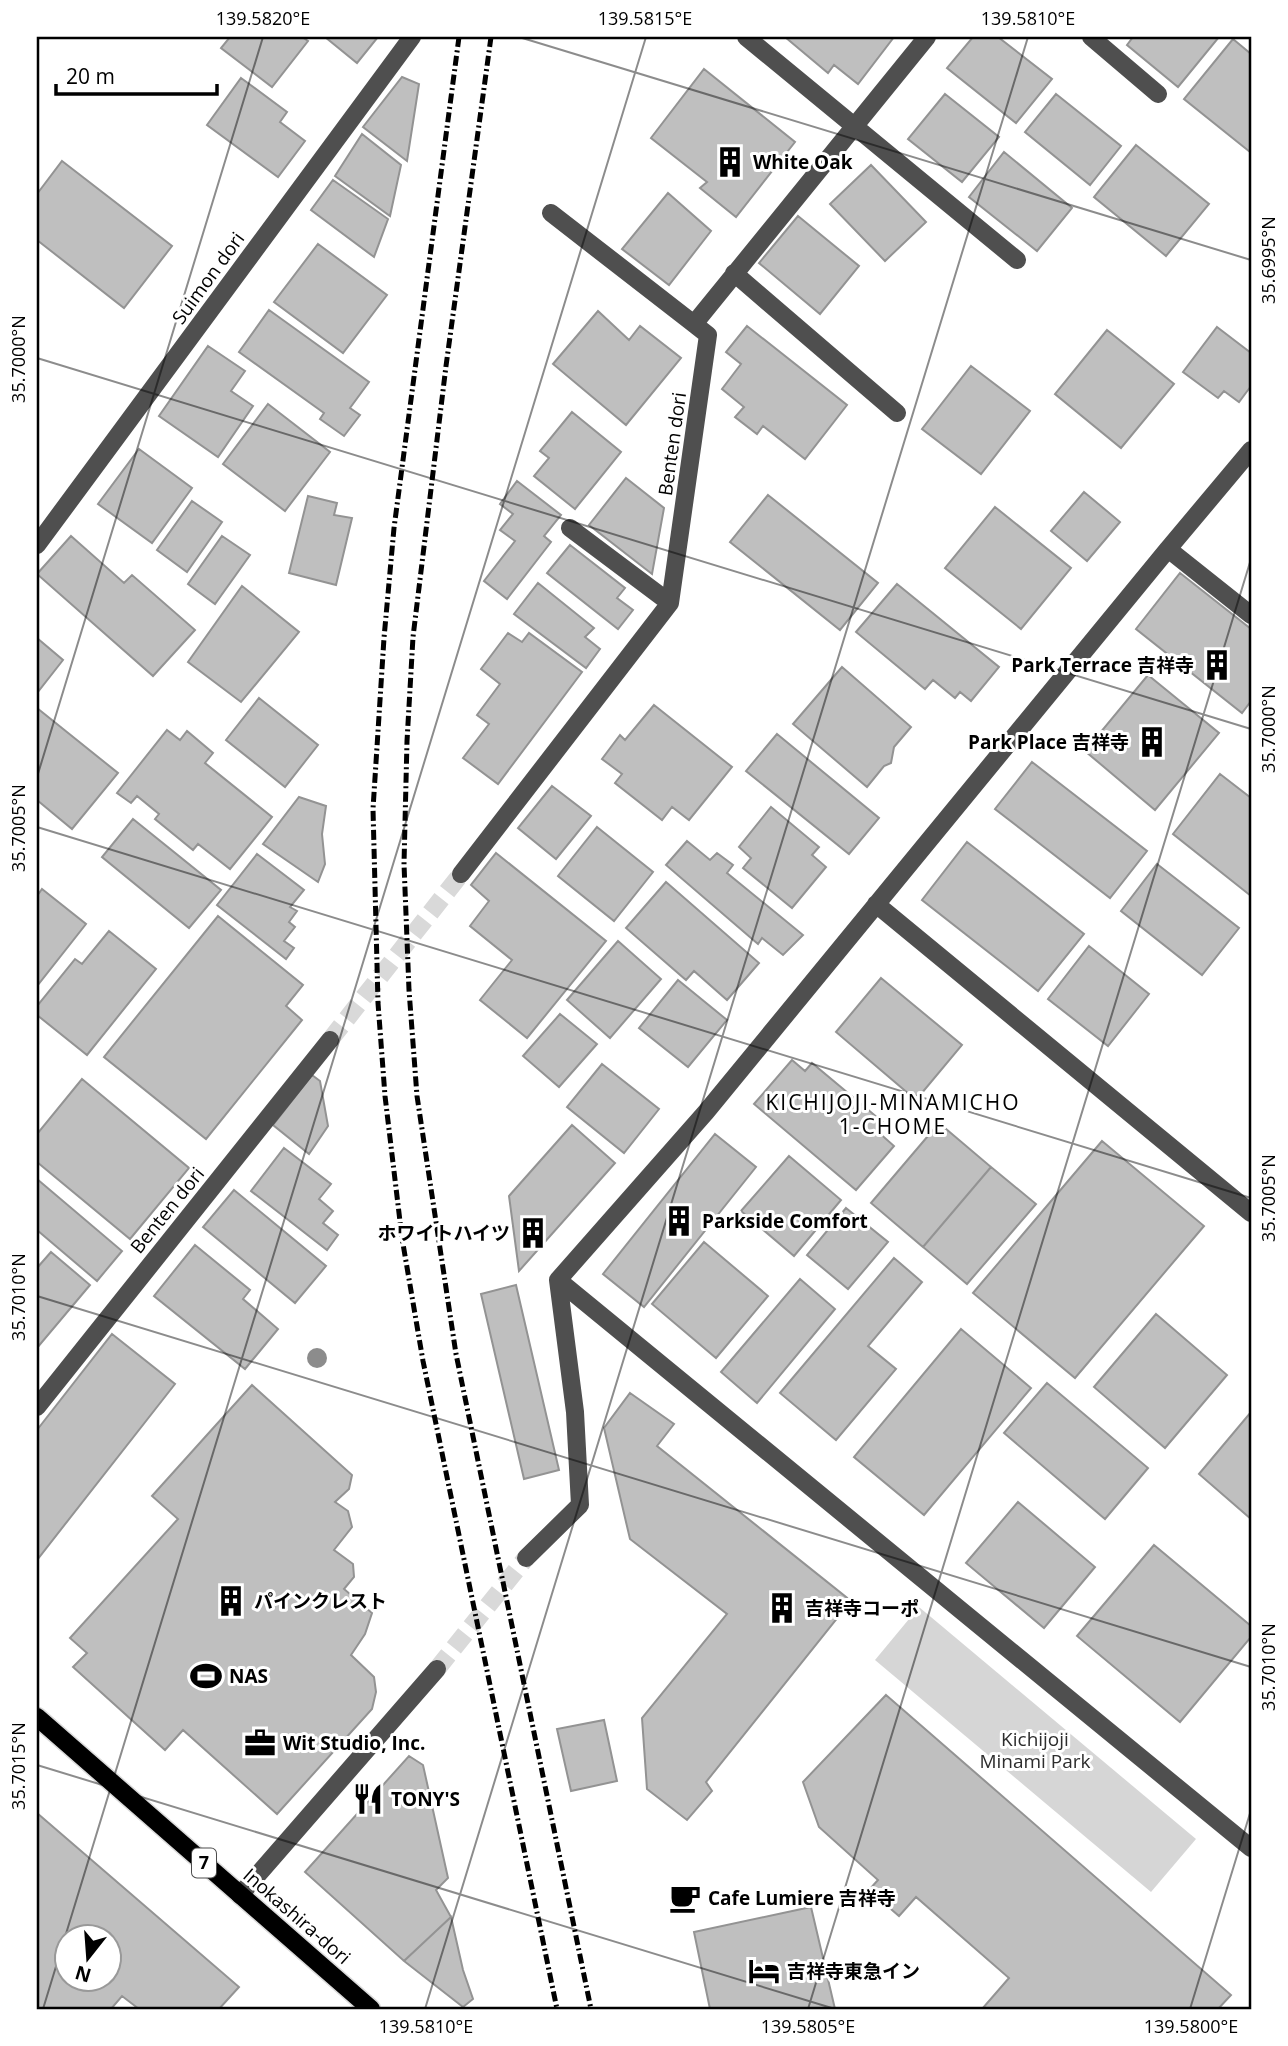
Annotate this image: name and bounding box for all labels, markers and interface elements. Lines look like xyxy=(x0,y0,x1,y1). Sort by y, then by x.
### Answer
text: 139.5820°E xyxy=(216,6,310,30)
text: 139.5815°E xyxy=(598,6,692,30)
text: 139.5810°E xyxy=(981,6,1075,30)
scale bar xyxy=(56,52,217,96)
text: 20 m xyxy=(66,62,115,90)
building icon: White Oak xyxy=(713,145,747,179)
place label: White Oak xyxy=(753,149,853,175)
text: 35.6995°N xyxy=(1256,216,1280,304)
street label: Suimon dori xyxy=(166,227,250,329)
text: 35.7000°N xyxy=(6,315,30,403)
street label: Benten dori xyxy=(652,391,692,497)
building icon: Park Terrace 吉祥寺 xyxy=(1200,648,1234,682)
place label: Park Terrace 吉祥寺 xyxy=(1011,652,1194,678)
text: 35.7000°N xyxy=(1256,685,1280,773)
building icon: Park Place 吉祥寺 xyxy=(1135,725,1169,759)
place label: Park Place 吉祥寺 xyxy=(968,729,1129,755)
text: 35.7005°N xyxy=(6,784,30,872)
district label: KICHIJOJI-MINAMICHO 1-CHOME xyxy=(765,1088,1021,1140)
text: 35.7005°N xyxy=(1256,1154,1280,1242)
street label: Benten dori xyxy=(124,1161,210,1259)
building icon: Parkside Comfort xyxy=(662,1204,696,1238)
place label: Parkside Comfort xyxy=(702,1208,868,1234)
building icon: ホワイトハイツ xyxy=(516,1216,550,1250)
place label: ホワイトハイツ xyxy=(377,1220,510,1246)
text: 35.7010°N xyxy=(6,1253,30,1341)
building icon: パインクレスト xyxy=(214,1584,248,1618)
place label: パインクレスト xyxy=(254,1588,387,1614)
building icon: 吉祥寺コーポ xyxy=(765,1591,799,1625)
place label: 吉祥寺コーポ xyxy=(805,1595,919,1621)
text: 35.7010°N xyxy=(1256,1623,1280,1711)
sports icon: NAS xyxy=(189,1659,223,1693)
place label: NAS xyxy=(229,1663,268,1689)
text: 35.7015°N xyxy=(6,1722,30,1810)
office icon: Wit Studio, Inc. xyxy=(243,1726,277,1760)
park label: Kichijoji Minami Park xyxy=(979,1726,1091,1774)
place label: Wit Studio, Inc. xyxy=(283,1730,425,1756)
restaurant icon: TONY'S xyxy=(351,1782,385,1816)
place label: TONY'S xyxy=(391,1786,460,1812)
road number: 7 xyxy=(192,1849,216,1878)
street label: Inokashira-dori xyxy=(238,1862,356,1970)
cafe icon: Cafe Lumiere 吉祥寺 xyxy=(668,1881,702,1915)
place label: Cafe Lumiere 吉祥寺 xyxy=(708,1885,896,1911)
north arrow xyxy=(52,1924,122,1994)
hotel icon: 吉祥寺東急イン xyxy=(747,1954,781,1988)
place label: 吉祥寺東急イン xyxy=(787,1958,920,1984)
text: N xyxy=(72,1960,94,1989)
text: 139.5810°E xyxy=(379,2014,473,2038)
text: 139.5805°E xyxy=(761,2014,855,2038)
text: 139.5800°E xyxy=(1144,2014,1238,2038)

